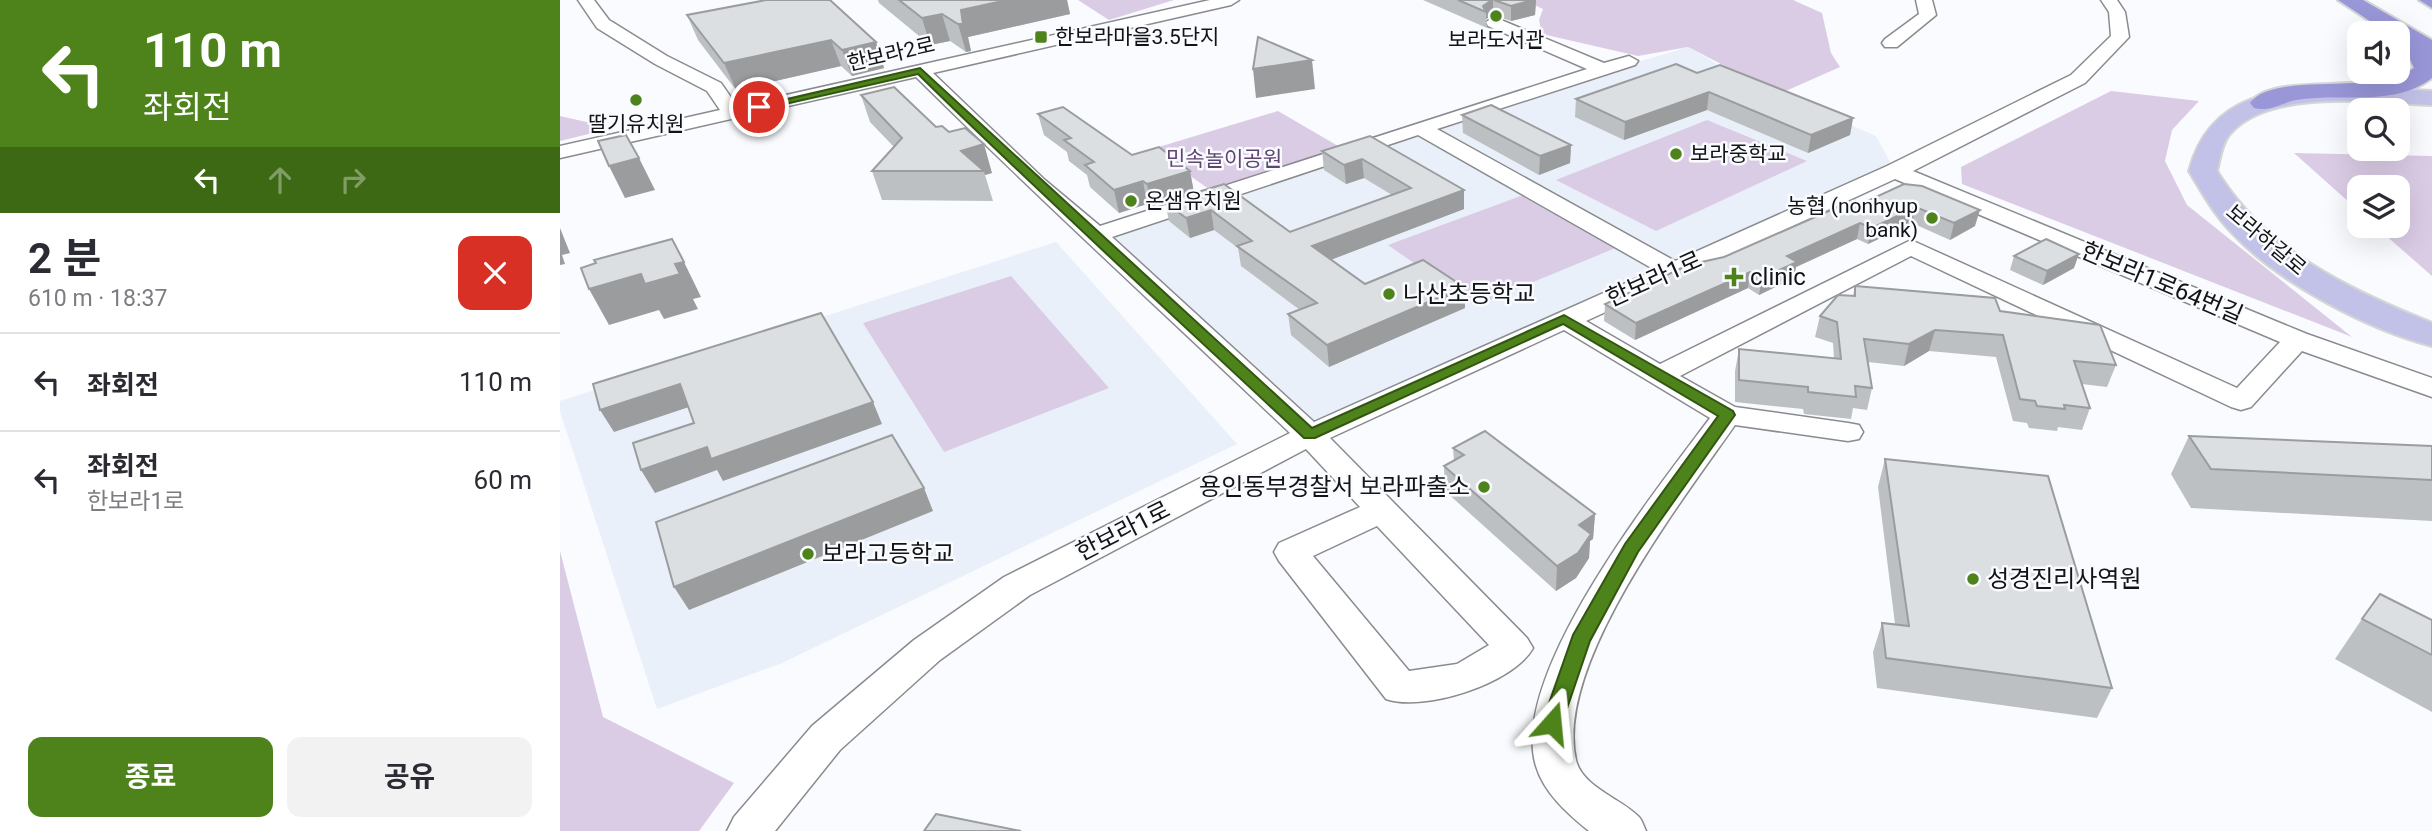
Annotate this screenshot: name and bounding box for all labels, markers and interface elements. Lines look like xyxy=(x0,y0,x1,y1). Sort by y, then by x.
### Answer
marker: 보라도서관 xyxy=(1488,8,1504,24)
map controls xyxy=(2347,21,2410,238)
button: sound xyxy=(2347,21,2410,84)
text: 110 m xyxy=(143,22,282,79)
place label: 한보라마을3.5단지 xyxy=(1055,25,1219,49)
icon: left xyxy=(28,28,119,119)
place label: 보라도서관 xyxy=(1448,28,1544,52)
marker: 한보라마을3.5단지 xyxy=(1033,29,1049,45)
street label: 한보라2로 xyxy=(845,32,937,76)
pin xyxy=(729,77,789,137)
text: 좌회전 xyxy=(143,88,231,126)
icon: arrive xyxy=(740,88,778,126)
marker: 딸기유치원 xyxy=(628,92,644,108)
button: search xyxy=(2347,98,2410,161)
place label: 딸기유치원 xyxy=(588,112,684,136)
place label: 보라중학교 xyxy=(1690,142,1787,166)
marker: 보라중학교 xyxy=(1668,146,1684,162)
park label: 민속놀이공원 xyxy=(1166,147,1282,171)
icon: left xyxy=(188,161,226,199)
icon: ahead xyxy=(261,161,299,199)
icon: right xyxy=(334,161,372,199)
button: layers xyxy=(2347,175,2410,238)
place label: 온샘유치원 xyxy=(1145,189,1242,213)
marker: 온샘유치원 xyxy=(1123,193,1139,209)
place label: 농협 (nonhyup bank) xyxy=(1787,194,1918,242)
street label: 보라하갈로 xyxy=(2221,200,2311,280)
marker: 농협 (nonhyup bank) xyxy=(1924,210,1940,226)
text: 2 분 xyxy=(28,234,101,283)
button: close xyxy=(458,236,532,310)
street label: 한보라1로64번길 xyxy=(2077,236,2247,330)
street label: 한보라1로 xyxy=(1602,246,1706,312)
place label: clinic xyxy=(1750,263,1806,291)
marker: clinic xyxy=(1724,267,1744,287)
place label: 나산초등학교 xyxy=(1403,280,1535,308)
text: 610 m · 18:37 xyxy=(28,285,167,312)
marker: 나산초등학교 xyxy=(1381,286,1397,302)
icon: left xyxy=(28,363,66,401)
text: 110 m xyxy=(459,367,532,397)
text: 좌회전 xyxy=(87,370,159,400)
text: 좌회전 xyxy=(87,451,159,481)
icon: left xyxy=(28,461,66,499)
text: 60 m xyxy=(474,465,532,495)
place label: 용인동부경찰서 보라파출소 xyxy=(1199,473,1470,501)
marker: 용인동부경찰서 보라파출소 xyxy=(1476,479,1492,495)
text: 한보라1로 xyxy=(87,488,185,515)
street label: 한보라1로 xyxy=(1071,495,1175,567)
place label: 보라고등학교 xyxy=(822,540,954,568)
marker: 보라고등학교 xyxy=(800,546,816,562)
place label: 성경진리사역원 xyxy=(1987,565,2142,593)
marker: 성경진리사역원 xyxy=(1965,571,1981,587)
position arrow xyxy=(1515,686,1589,760)
button: 종료 xyxy=(28,737,273,817)
button: 공유 xyxy=(287,737,532,817)

